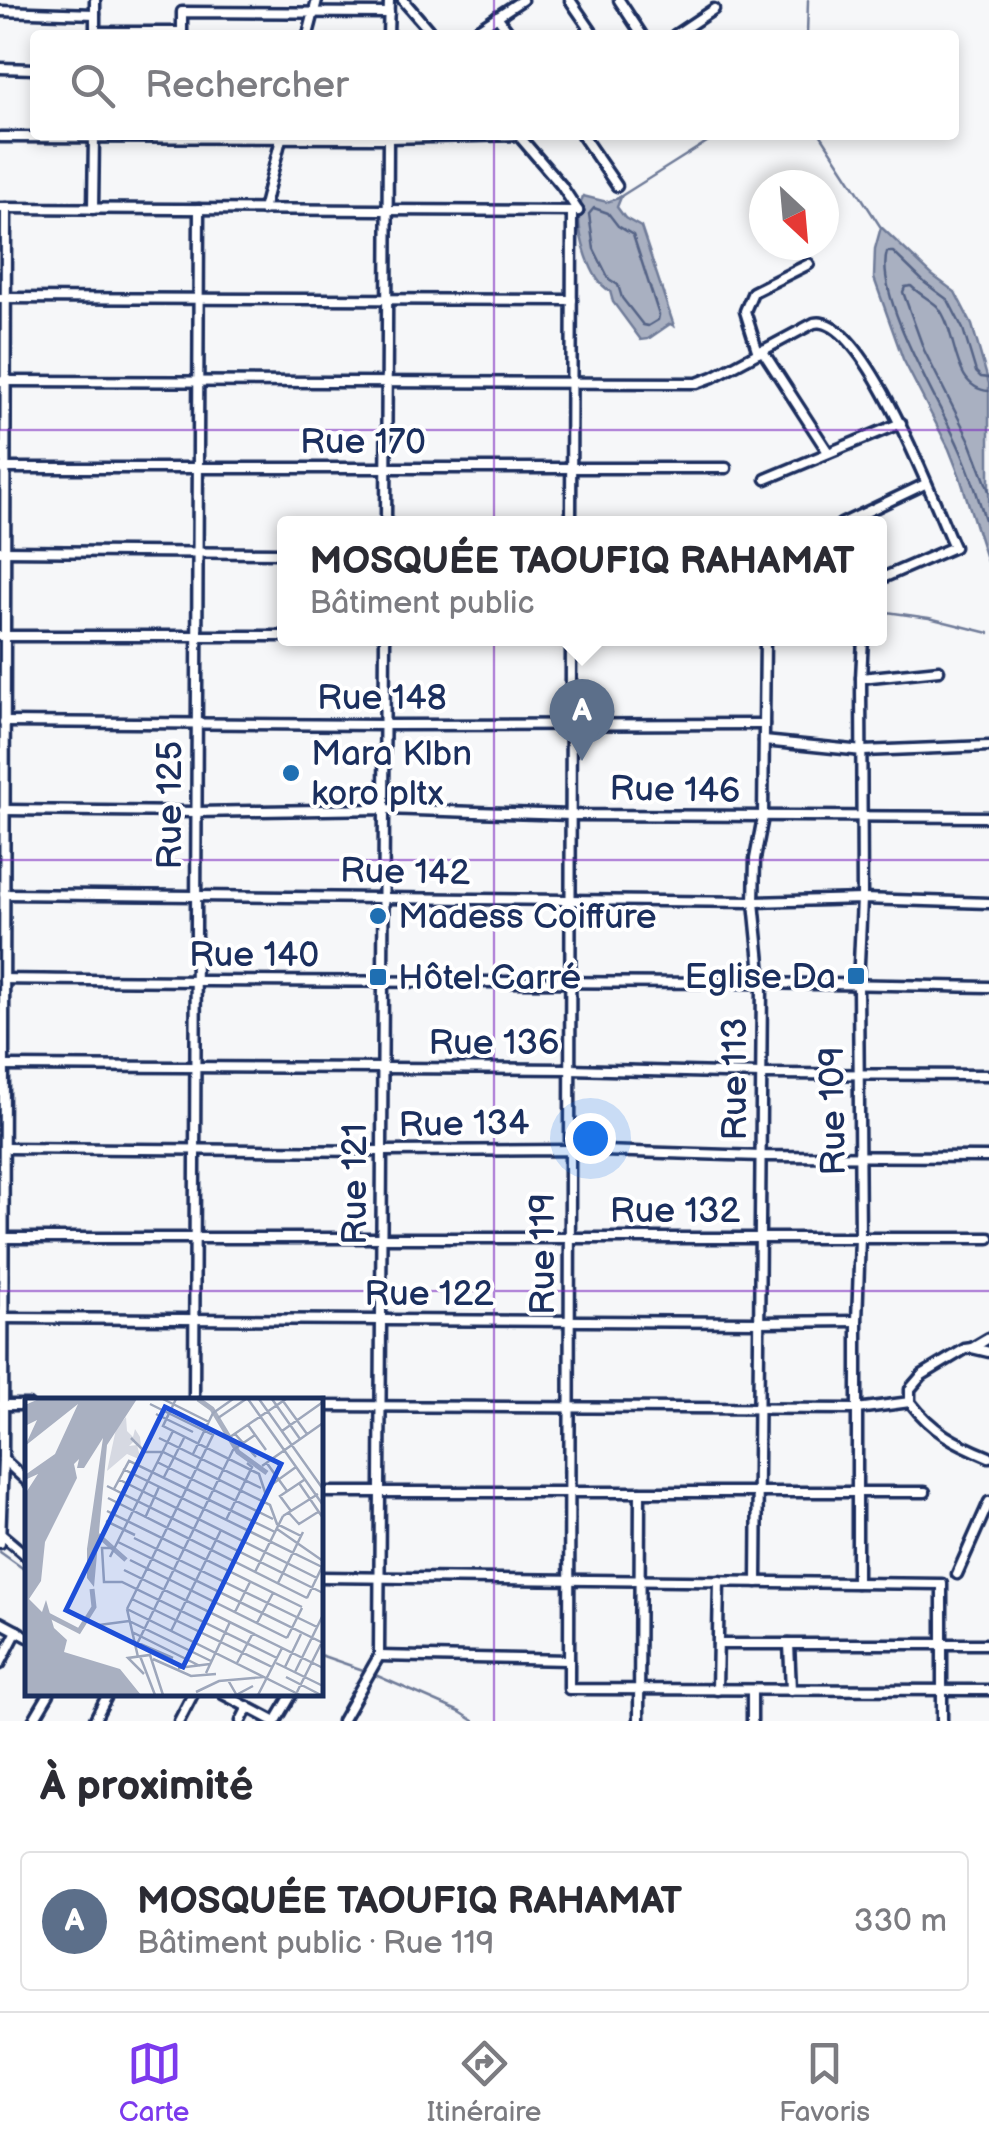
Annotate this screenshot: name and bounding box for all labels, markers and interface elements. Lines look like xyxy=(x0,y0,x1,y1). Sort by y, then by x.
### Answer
search box xyxy=(30,30,959,140)
icon: search xyxy=(65,58,120,113)
text: Rechercher xyxy=(145,63,349,108)
north arrow xyxy=(749,170,839,260)
street label: Rue 170 xyxy=(300,421,426,464)
popup xyxy=(277,516,887,646)
text: MOSQUÉE TAOUFIQ RAHAMAT xyxy=(309,539,855,584)
text: Bâtiment public xyxy=(309,584,534,623)
street label: Rue 148 xyxy=(317,677,447,720)
pin: A xyxy=(550,678,614,761)
place label: Mara Klbn koro pltx xyxy=(311,733,472,816)
street label: Rue 125 xyxy=(149,741,192,869)
marker: Mara Klbn koro pltx xyxy=(280,762,302,784)
street label: Rue 146 xyxy=(609,768,741,813)
street label: Rue 142 xyxy=(340,850,471,895)
place label: Madess Coiffure xyxy=(398,896,656,939)
marker: Madess Coiffure xyxy=(367,905,389,927)
street label: Rue 140 xyxy=(189,934,319,977)
place label: Eglise Da xyxy=(684,956,836,999)
place label: Hôtel Carré xyxy=(398,957,581,1000)
marker: Eglise Da xyxy=(845,965,867,987)
marker: Hôtel Carré xyxy=(367,966,389,988)
street label: Rue 113 xyxy=(714,1017,757,1141)
street label: Rue 136 xyxy=(428,1022,560,1065)
street label: Rue 109 xyxy=(811,1046,856,1176)
street label: Rue 134 xyxy=(398,1102,530,1147)
your location xyxy=(565,1113,616,1164)
street label: Rue 121 xyxy=(334,1123,377,1245)
street label: Rue 132 xyxy=(610,1190,740,1233)
street label: Rue 119 xyxy=(522,1193,565,1315)
street label: Rue 122 xyxy=(364,1273,494,1316)
inset map xyxy=(25,1398,322,1696)
text: À proximité xyxy=(40,1761,253,1812)
text: MOSQUÉE TAOUFIQ RAHAMAT xyxy=(137,1879,682,1924)
text: A xyxy=(65,1902,84,1941)
text: 330 m xyxy=(854,1902,947,1941)
text: Bâtiment public · Rue 119 xyxy=(137,1924,494,1963)
tab: Carte xyxy=(119,2036,189,2129)
tab: Itinéraire xyxy=(427,2036,541,2129)
tab: Favoris xyxy=(779,2036,870,2129)

